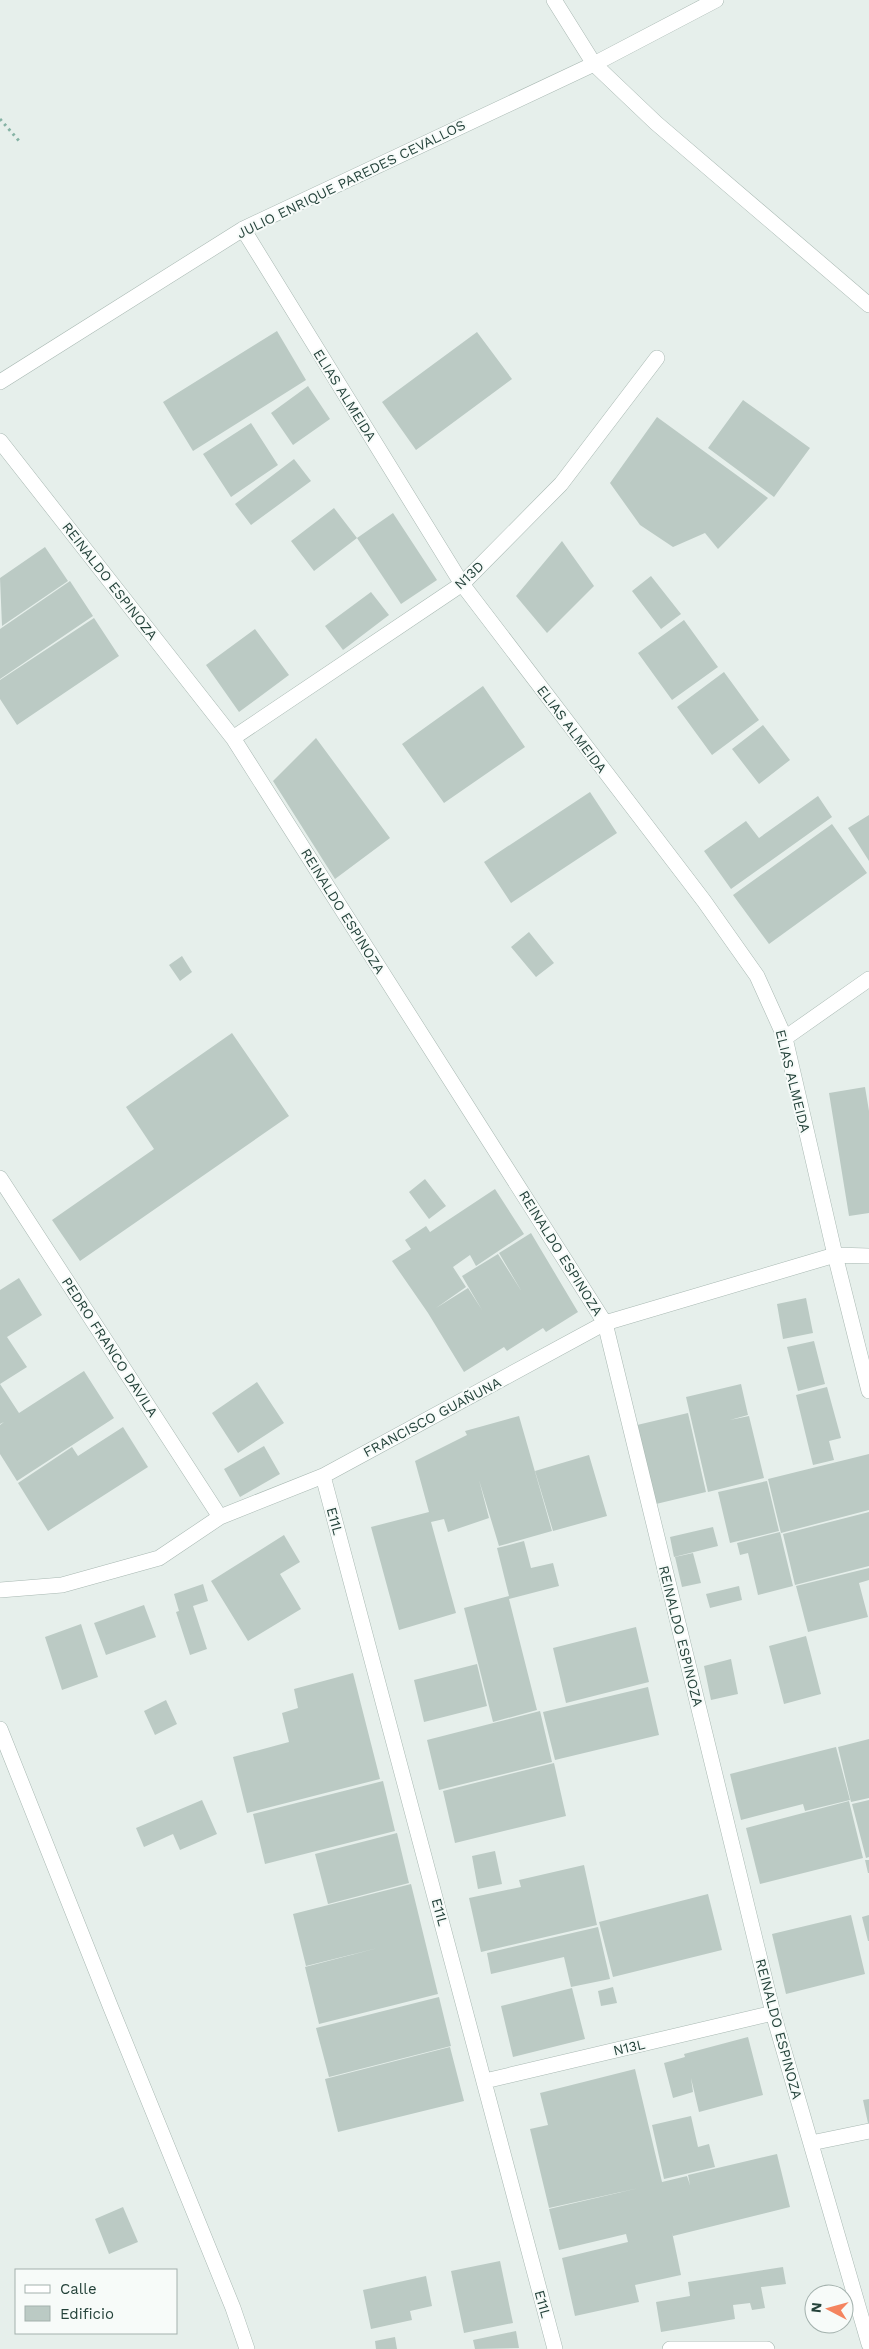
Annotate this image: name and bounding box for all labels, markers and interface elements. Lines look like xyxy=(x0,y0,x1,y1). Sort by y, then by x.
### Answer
street label: JULIO ENRIQUE PAREDES CEVALLOS xyxy=(234,116,468,242)
street label: ELIAS ALMEIDA xyxy=(310,346,380,444)
street label: REINALDO ESPINOZA xyxy=(59,519,161,643)
street label: N13D xyxy=(451,558,487,592)
street label: ELIAS ALMEIDA xyxy=(534,682,610,776)
street label: REINALDO ESPINOZA xyxy=(298,845,388,977)
street label: ELIAS ALMEIDA xyxy=(772,1028,814,1134)
street label: REINALDO ESPINOZA xyxy=(516,1187,606,1319)
street label: PEDRO FRANCO DAVILA xyxy=(59,1274,161,1420)
street label: FRANCISCO GUAÑUNA xyxy=(360,1374,504,1460)
street label: E11L xyxy=(324,1505,346,1537)
street label: REINALDO ESPINOZA xyxy=(656,1564,706,1708)
street label: E11L xyxy=(429,1896,451,1928)
street label: REINALDO ESPINOZA xyxy=(753,1957,805,2101)
street label: N13L xyxy=(611,2036,647,2058)
legend xyxy=(15,2269,178,2334)
text: Calle xyxy=(60,2280,97,2298)
north arrow xyxy=(804,2284,854,2334)
street label: E11L xyxy=(532,2288,554,2320)
text: N xyxy=(808,2302,825,2314)
text: Edificio xyxy=(60,2305,114,2323)

